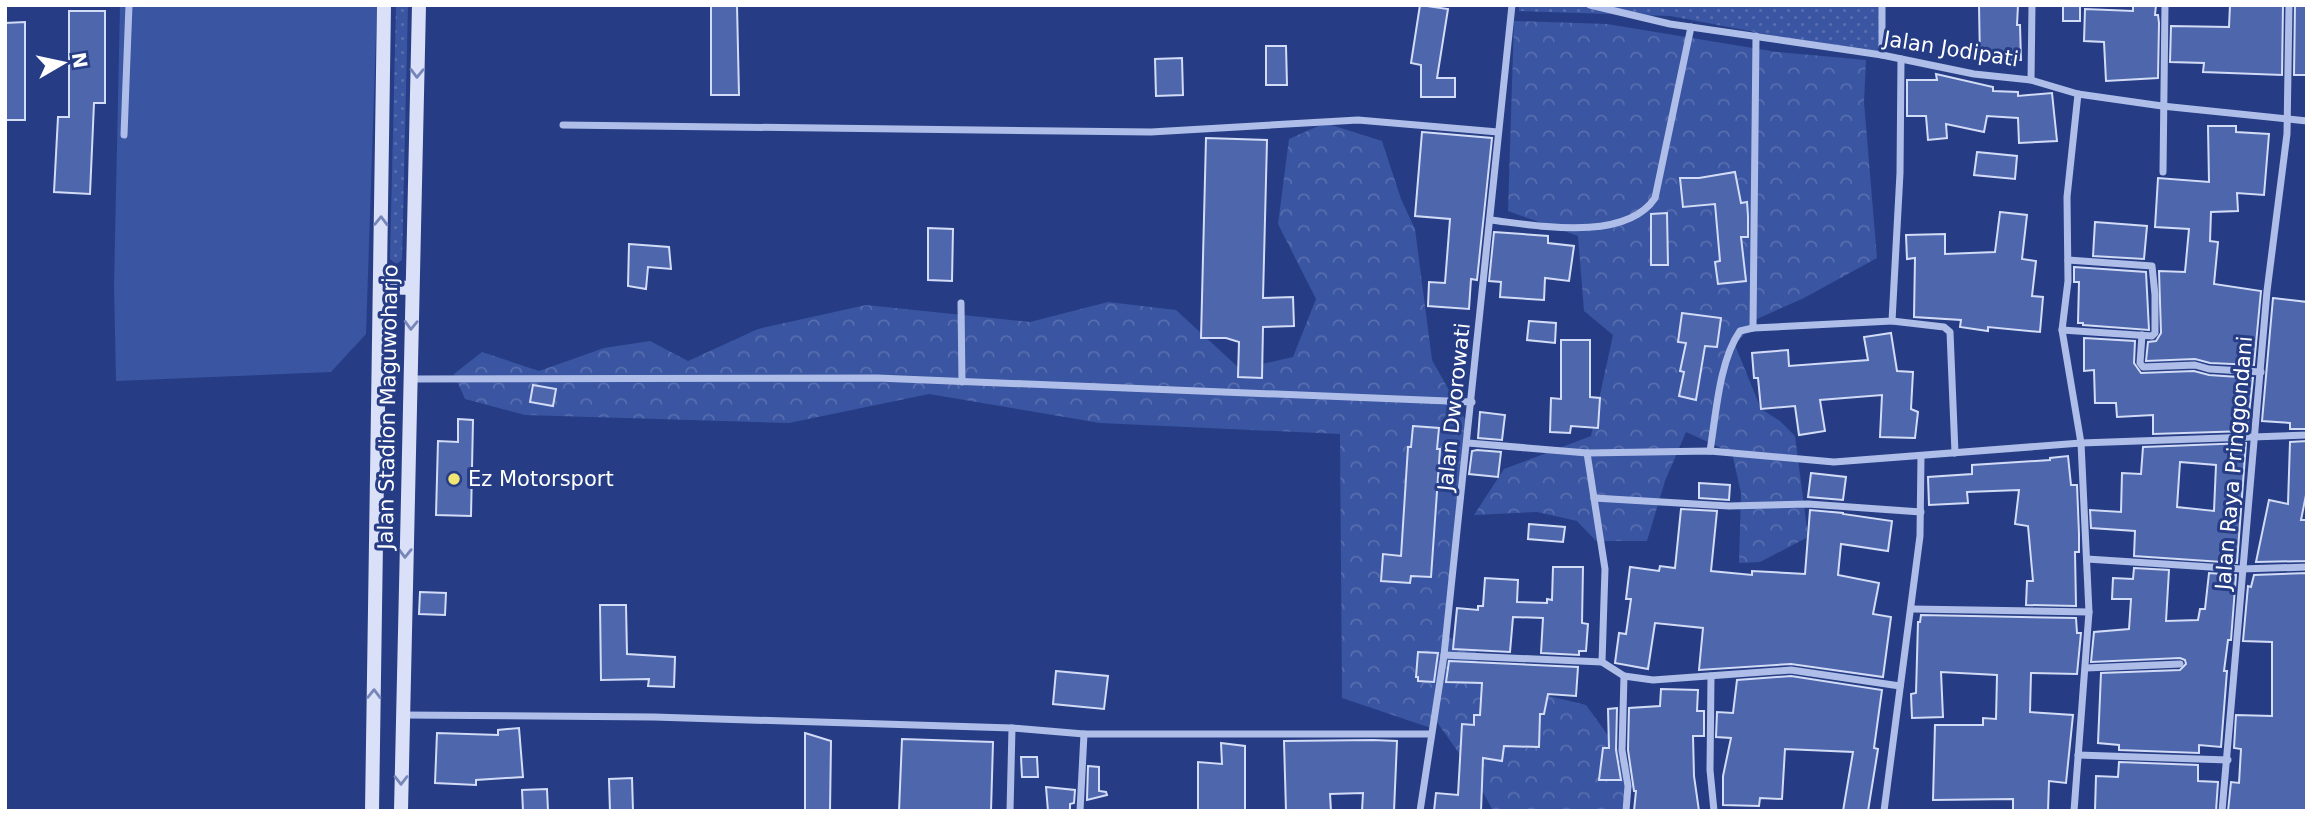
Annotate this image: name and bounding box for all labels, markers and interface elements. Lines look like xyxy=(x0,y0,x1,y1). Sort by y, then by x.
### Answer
street label: Jalan Jodipati xyxy=(1880,26,2020,72)
north arrow xyxy=(28,28,98,98)
text: N xyxy=(68,51,92,70)
one-way arrow xyxy=(410,68,425,79)
one-way arrow xyxy=(373,215,388,226)
street label: Jalan Stadion Maguwoharjo xyxy=(373,264,402,552)
one-way arrow xyxy=(403,320,418,331)
street label: Jalan Dworowati xyxy=(1433,322,1475,494)
street label: Jalan Raya Pringgondani xyxy=(2211,335,2257,593)
place label: Ez Motorsport xyxy=(468,467,614,491)
marker: Ez Motorsport xyxy=(446,471,462,487)
one-way arrow xyxy=(397,548,413,559)
one-way arrow xyxy=(366,688,382,698)
one-way arrow xyxy=(393,776,409,786)

